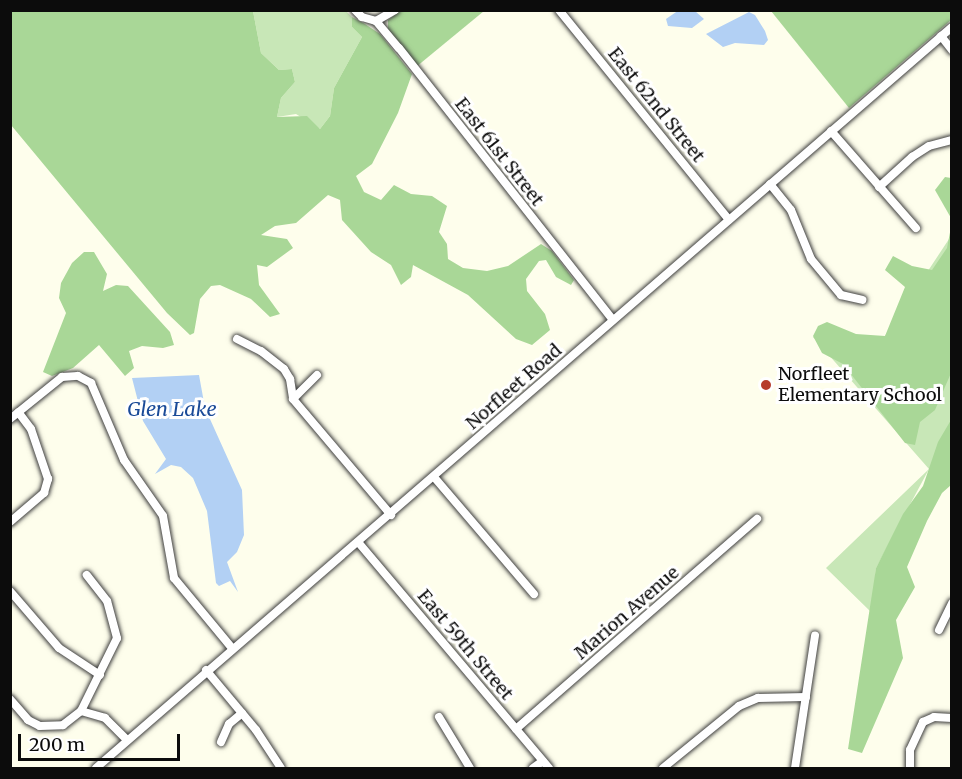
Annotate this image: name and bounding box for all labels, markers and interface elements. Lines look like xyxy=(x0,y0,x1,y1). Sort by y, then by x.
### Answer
street label: East 62nd Street xyxy=(603,43,709,167)
street label: East 61st Street xyxy=(450,94,548,210)
street label: Norfleet Road xyxy=(462,340,566,434)
place label: Norfleet Elementary School xyxy=(778,364,942,406)
marker: Norfleet Elementary School xyxy=(759,378,773,392)
water label: Glen Lake xyxy=(127,396,217,420)
street label: Marion Avenue xyxy=(570,562,684,664)
street label: East 59th Street xyxy=(413,585,517,705)
scale bar xyxy=(21,722,183,760)
text: 200 m xyxy=(29,733,85,756)

